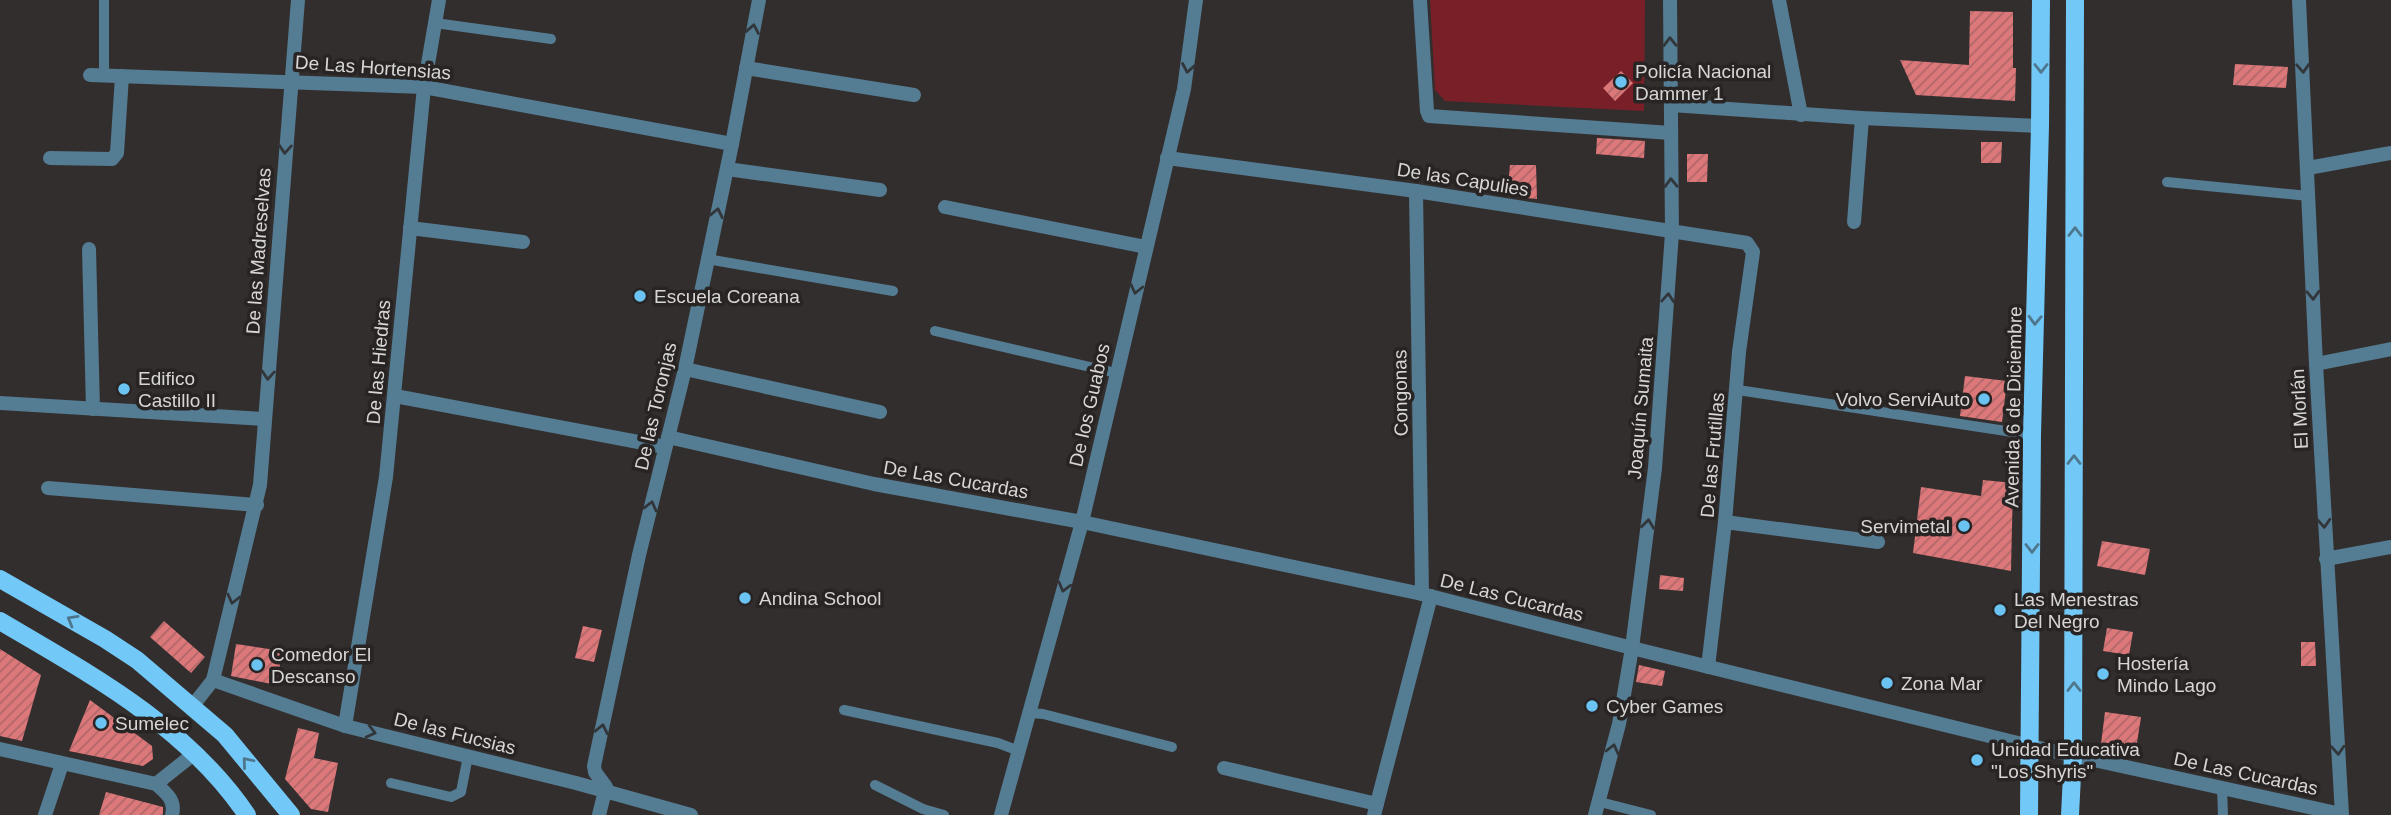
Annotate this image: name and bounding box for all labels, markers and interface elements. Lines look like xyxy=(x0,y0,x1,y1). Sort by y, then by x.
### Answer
one-way arrow xyxy=(745,23,760,35)
one-way arrow xyxy=(1662,36,1678,47)
street label: De Las Hortensias xyxy=(294,52,452,83)
place label: Policía Nacional Dammer 1 xyxy=(1635,61,1771,104)
one-way arrow xyxy=(1181,62,1196,74)
one-way arrow xyxy=(2033,63,2048,74)
one-way arrow xyxy=(2295,63,2310,74)
marker: Policía Nacional Dammer 1 xyxy=(1613,74,1629,90)
one-way arrow xyxy=(278,143,293,154)
street label: De las Capulies xyxy=(1396,159,1530,200)
street label: De las Madreselvas xyxy=(242,167,275,335)
one-way arrow xyxy=(1664,177,1679,188)
one-way arrow xyxy=(709,207,723,219)
one-way arrow xyxy=(2067,227,2083,237)
one-way arrow xyxy=(1130,283,1144,295)
place label: Escuela Coreana xyxy=(654,286,800,307)
marker: Escuela Coreana xyxy=(632,288,648,304)
one-way arrow xyxy=(2306,290,2321,301)
one-way arrow xyxy=(1660,292,1675,303)
street label: De las Hiedras xyxy=(363,299,394,425)
street label: Avenida 6 de Diciembre xyxy=(2001,306,2026,508)
one-way arrow xyxy=(2027,315,2042,326)
street label: Joaquín Sumaita xyxy=(1624,336,1657,480)
street label: De las Toronjas xyxy=(631,340,680,472)
street label: De los Guabos xyxy=(1065,342,1114,469)
street label: Congonas xyxy=(1389,350,1412,436)
place label: Edifico Castillo II xyxy=(138,368,216,411)
street label: El Morlán xyxy=(2287,368,2312,450)
one-way arrow xyxy=(261,370,276,381)
marker: Edifico Castillo II xyxy=(116,381,132,397)
place label: Volvo ServiAuto xyxy=(1836,389,1970,410)
marker: Volvo ServiAuto xyxy=(1976,391,1992,407)
street label: De las Frutillas xyxy=(1697,392,1728,519)
one-way arrow xyxy=(2066,454,2082,465)
street label: De Las Cucardas xyxy=(882,456,1030,503)
one-way arrow xyxy=(643,500,657,512)
place label: Servimetal xyxy=(1860,516,1950,537)
one-way arrow xyxy=(2317,517,2332,528)
marker: Servimetal xyxy=(1956,518,1972,534)
one-way arrow xyxy=(1640,519,1655,530)
one-way arrow xyxy=(2024,543,2040,553)
street label: De Las Cucardas xyxy=(1438,570,1586,625)
one-way arrow xyxy=(1057,581,1072,593)
place label: Andina School xyxy=(759,588,882,609)
place label: Las Menestras Del Negro xyxy=(2014,589,2139,632)
marker: Andina School xyxy=(737,590,753,606)
one-way arrow xyxy=(227,593,241,605)
marker: Las Menestras Del Negro xyxy=(1992,602,2008,618)
one-way arrow xyxy=(66,615,79,628)
place label: Comedor El Descanso xyxy=(271,644,371,687)
place label: Hostería Mindo Lago xyxy=(2117,653,2216,696)
marker: Comedor El Descanso xyxy=(249,657,265,673)
marker: Hostería Mindo Lago xyxy=(2095,666,2111,682)
place label: Zona Mar xyxy=(1901,673,1983,694)
marker: Zona Mar xyxy=(1879,675,1895,691)
one-way arrow xyxy=(2066,682,2081,693)
place label: Cyber Games xyxy=(1606,696,1723,717)
marker: Cyber Games xyxy=(1584,698,1600,714)
street label: De las Fucsias xyxy=(392,708,518,759)
place label: Sumelec xyxy=(115,713,189,734)
marker: Sumelec xyxy=(93,715,109,731)
one-way arrow xyxy=(594,723,609,735)
one-way arrow xyxy=(365,724,377,738)
place label: Unidad Educativa "Los Shyris" xyxy=(1991,739,2140,782)
one-way arrow xyxy=(1605,743,1619,755)
one-way arrow xyxy=(2330,745,2345,756)
street label: De Las Cucardas xyxy=(2172,748,2320,799)
marker: Unidad Educativa "Los Shyris" xyxy=(1969,752,1985,768)
one-way arrow xyxy=(243,758,256,770)

